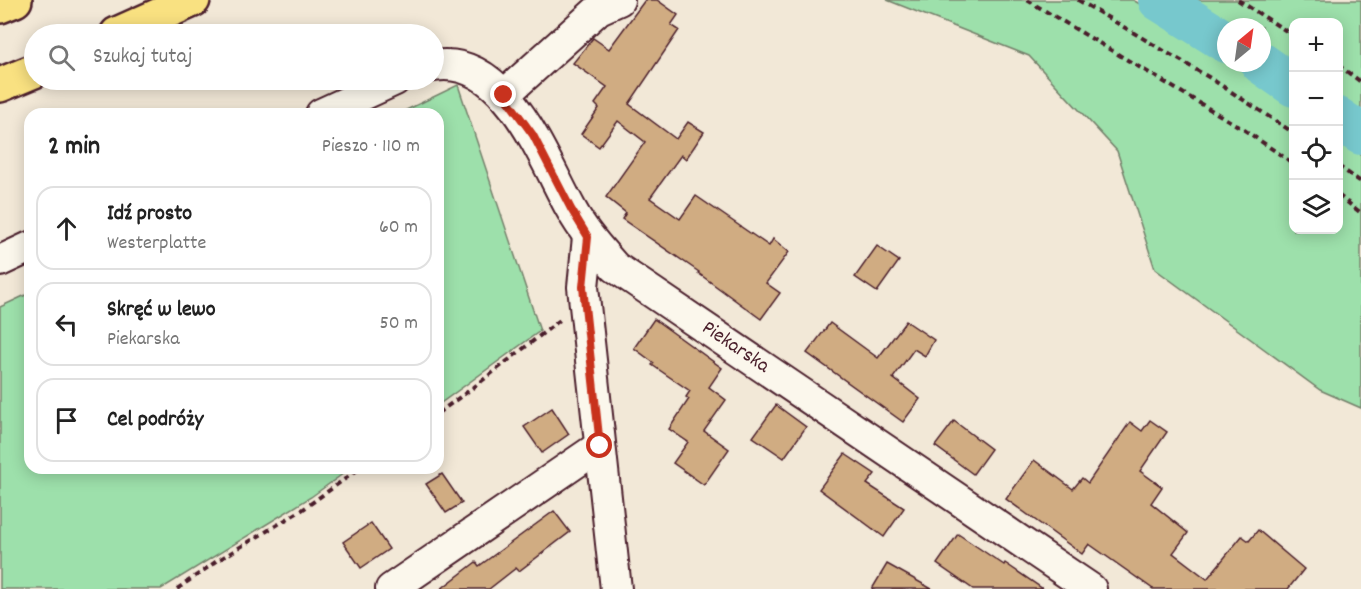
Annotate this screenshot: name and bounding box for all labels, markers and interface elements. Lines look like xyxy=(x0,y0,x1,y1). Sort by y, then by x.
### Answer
north arrow xyxy=(1217,18,1271,72)
map controls xyxy=(1289,18,1343,234)
button: + xyxy=(1289,18,1343,72)
search box xyxy=(24,24,444,90)
icon: search xyxy=(45,41,78,74)
text: Szukaj tutaj xyxy=(93,42,192,73)
button: − xyxy=(1289,72,1343,126)
route end xyxy=(490,81,516,107)
button: locate xyxy=(1289,126,1343,180)
text: 2 min xyxy=(48,129,100,166)
text: Pieszo · 110 m xyxy=(322,133,420,161)
button: layers xyxy=(1289,180,1343,234)
text: Idź prosto xyxy=(107,199,192,230)
icon: ahead xyxy=(50,212,83,245)
text: 60 m xyxy=(379,214,418,242)
text: Westerplatte xyxy=(107,230,206,258)
text: Skręć w lewo xyxy=(107,295,216,326)
icon: left xyxy=(50,308,83,341)
text: 50 m xyxy=(380,310,418,338)
street label: Piekarska xyxy=(695,314,776,382)
text: Piekarska xyxy=(107,326,180,354)
icon: arrive xyxy=(50,404,83,437)
text: Cel podróży xyxy=(107,405,203,436)
route start xyxy=(586,432,612,458)

